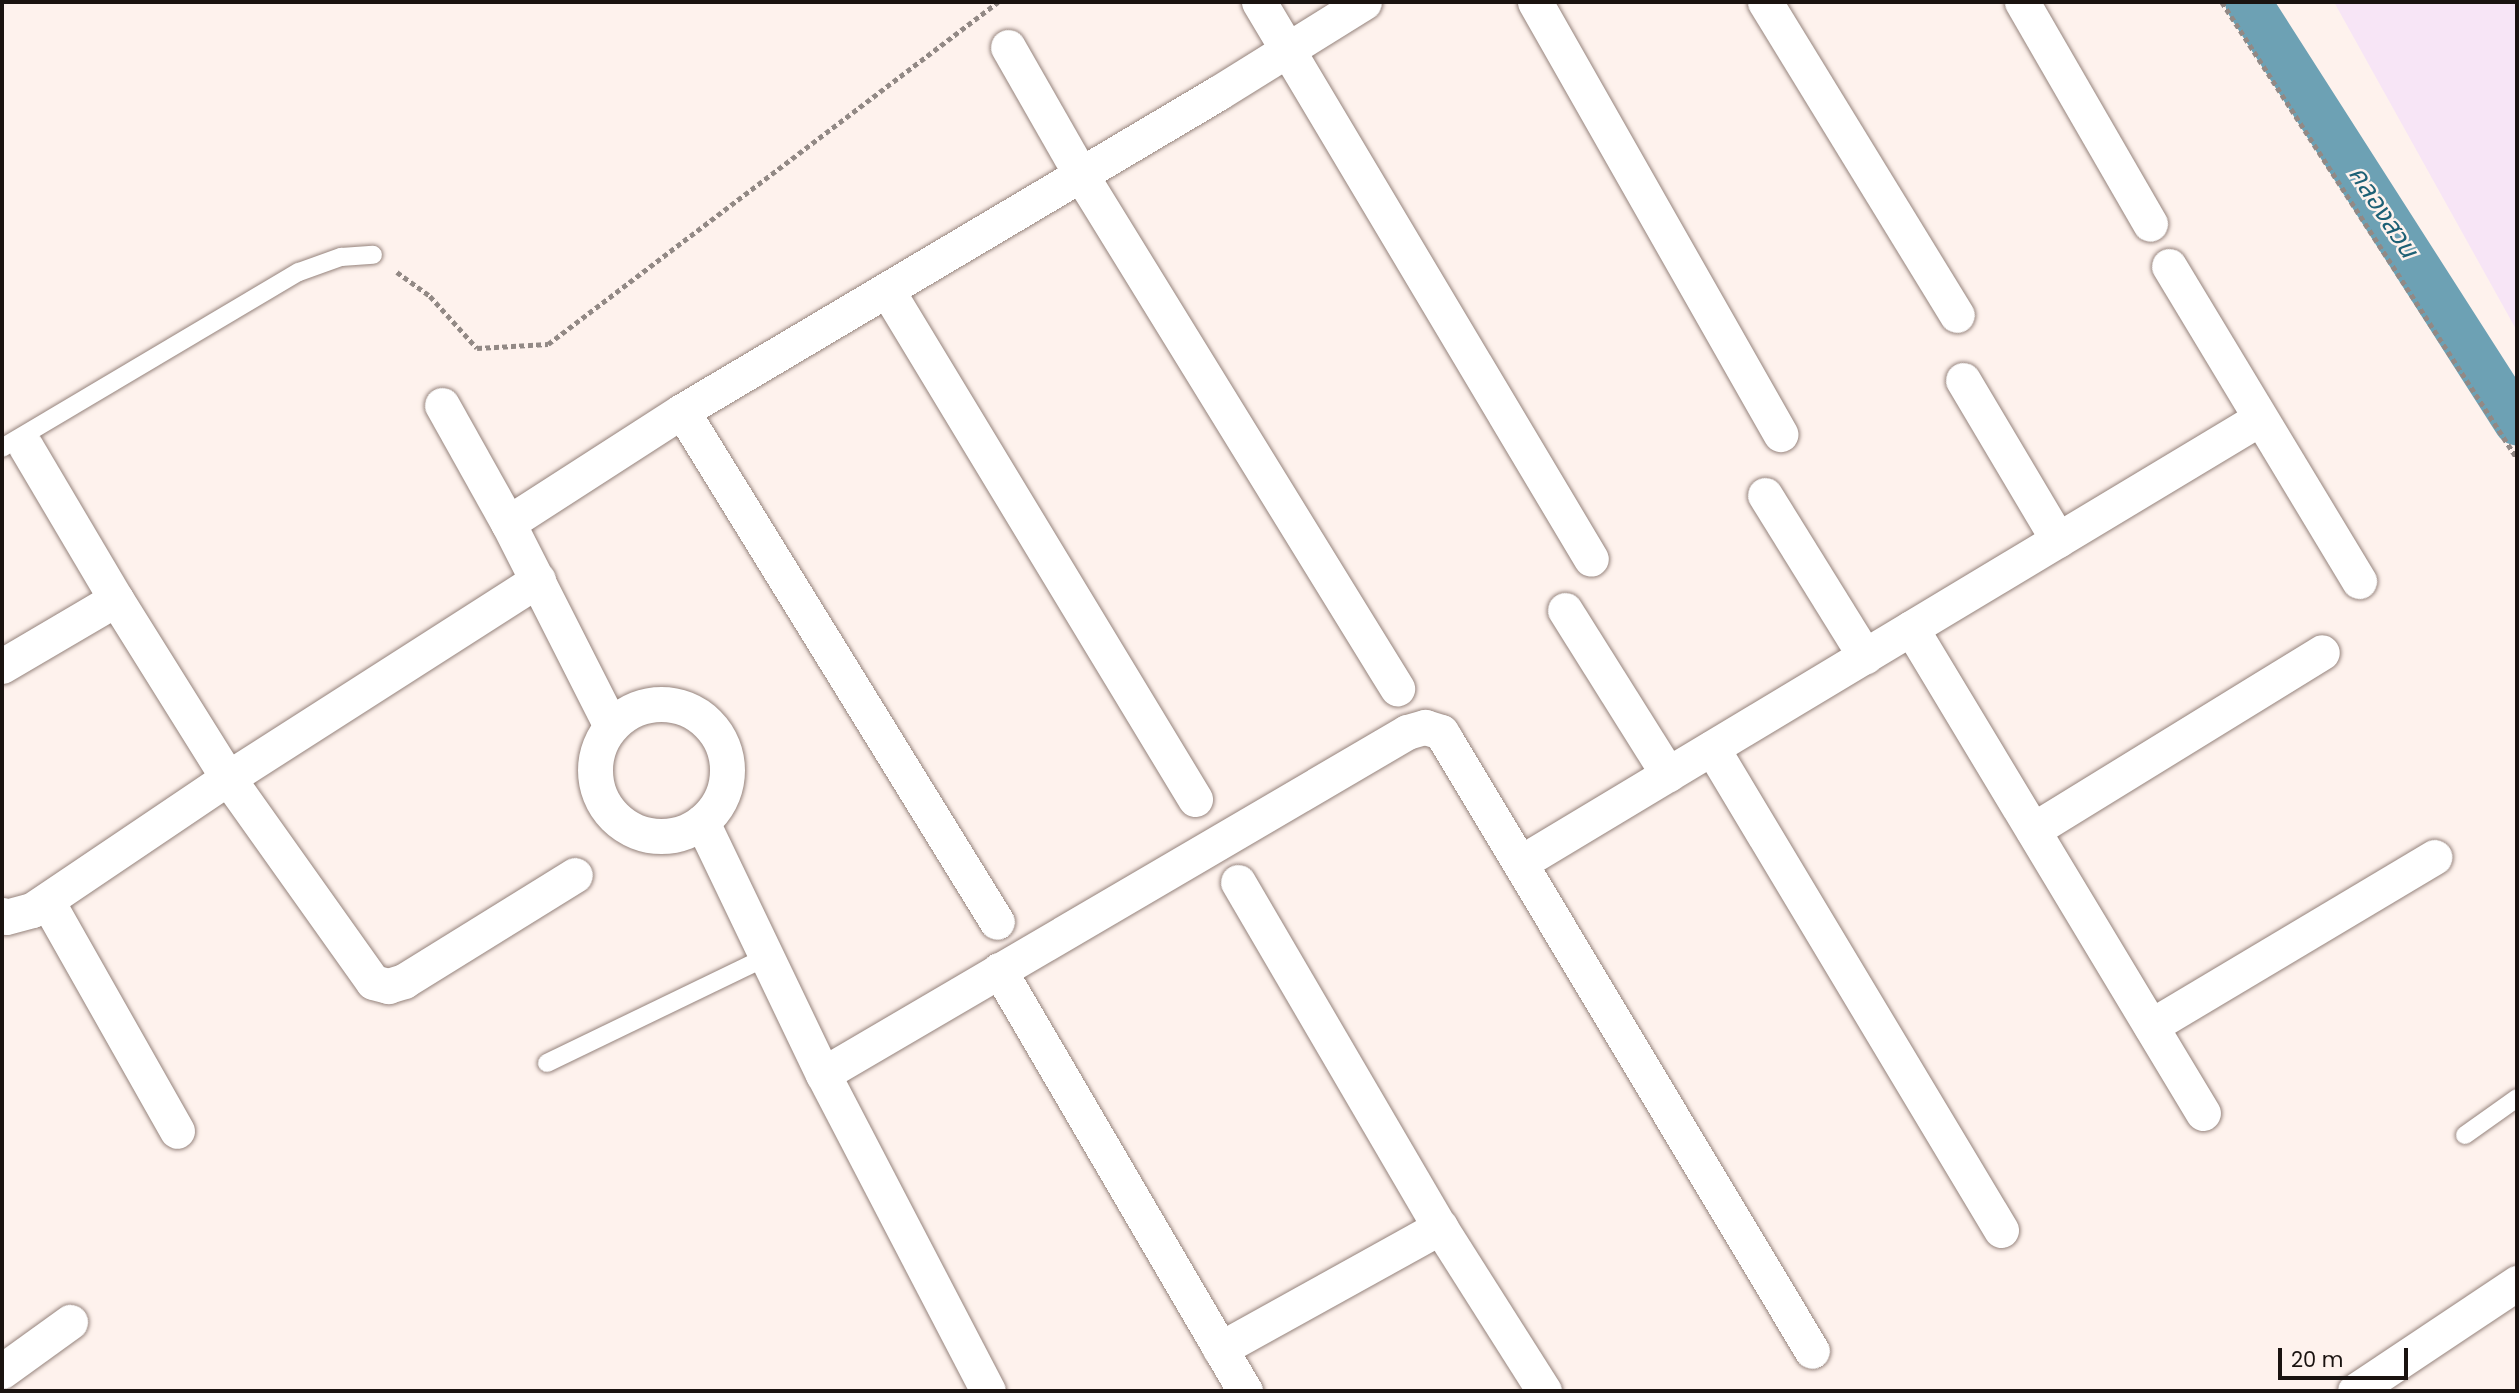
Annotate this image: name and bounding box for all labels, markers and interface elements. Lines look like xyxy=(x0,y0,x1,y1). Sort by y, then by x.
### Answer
water label: คลองสวน xyxy=(2342,160,2424,264)
scale bar xyxy=(2281,1334,2410,1378)
text: 20 m xyxy=(2291,1345,2344,1374)

